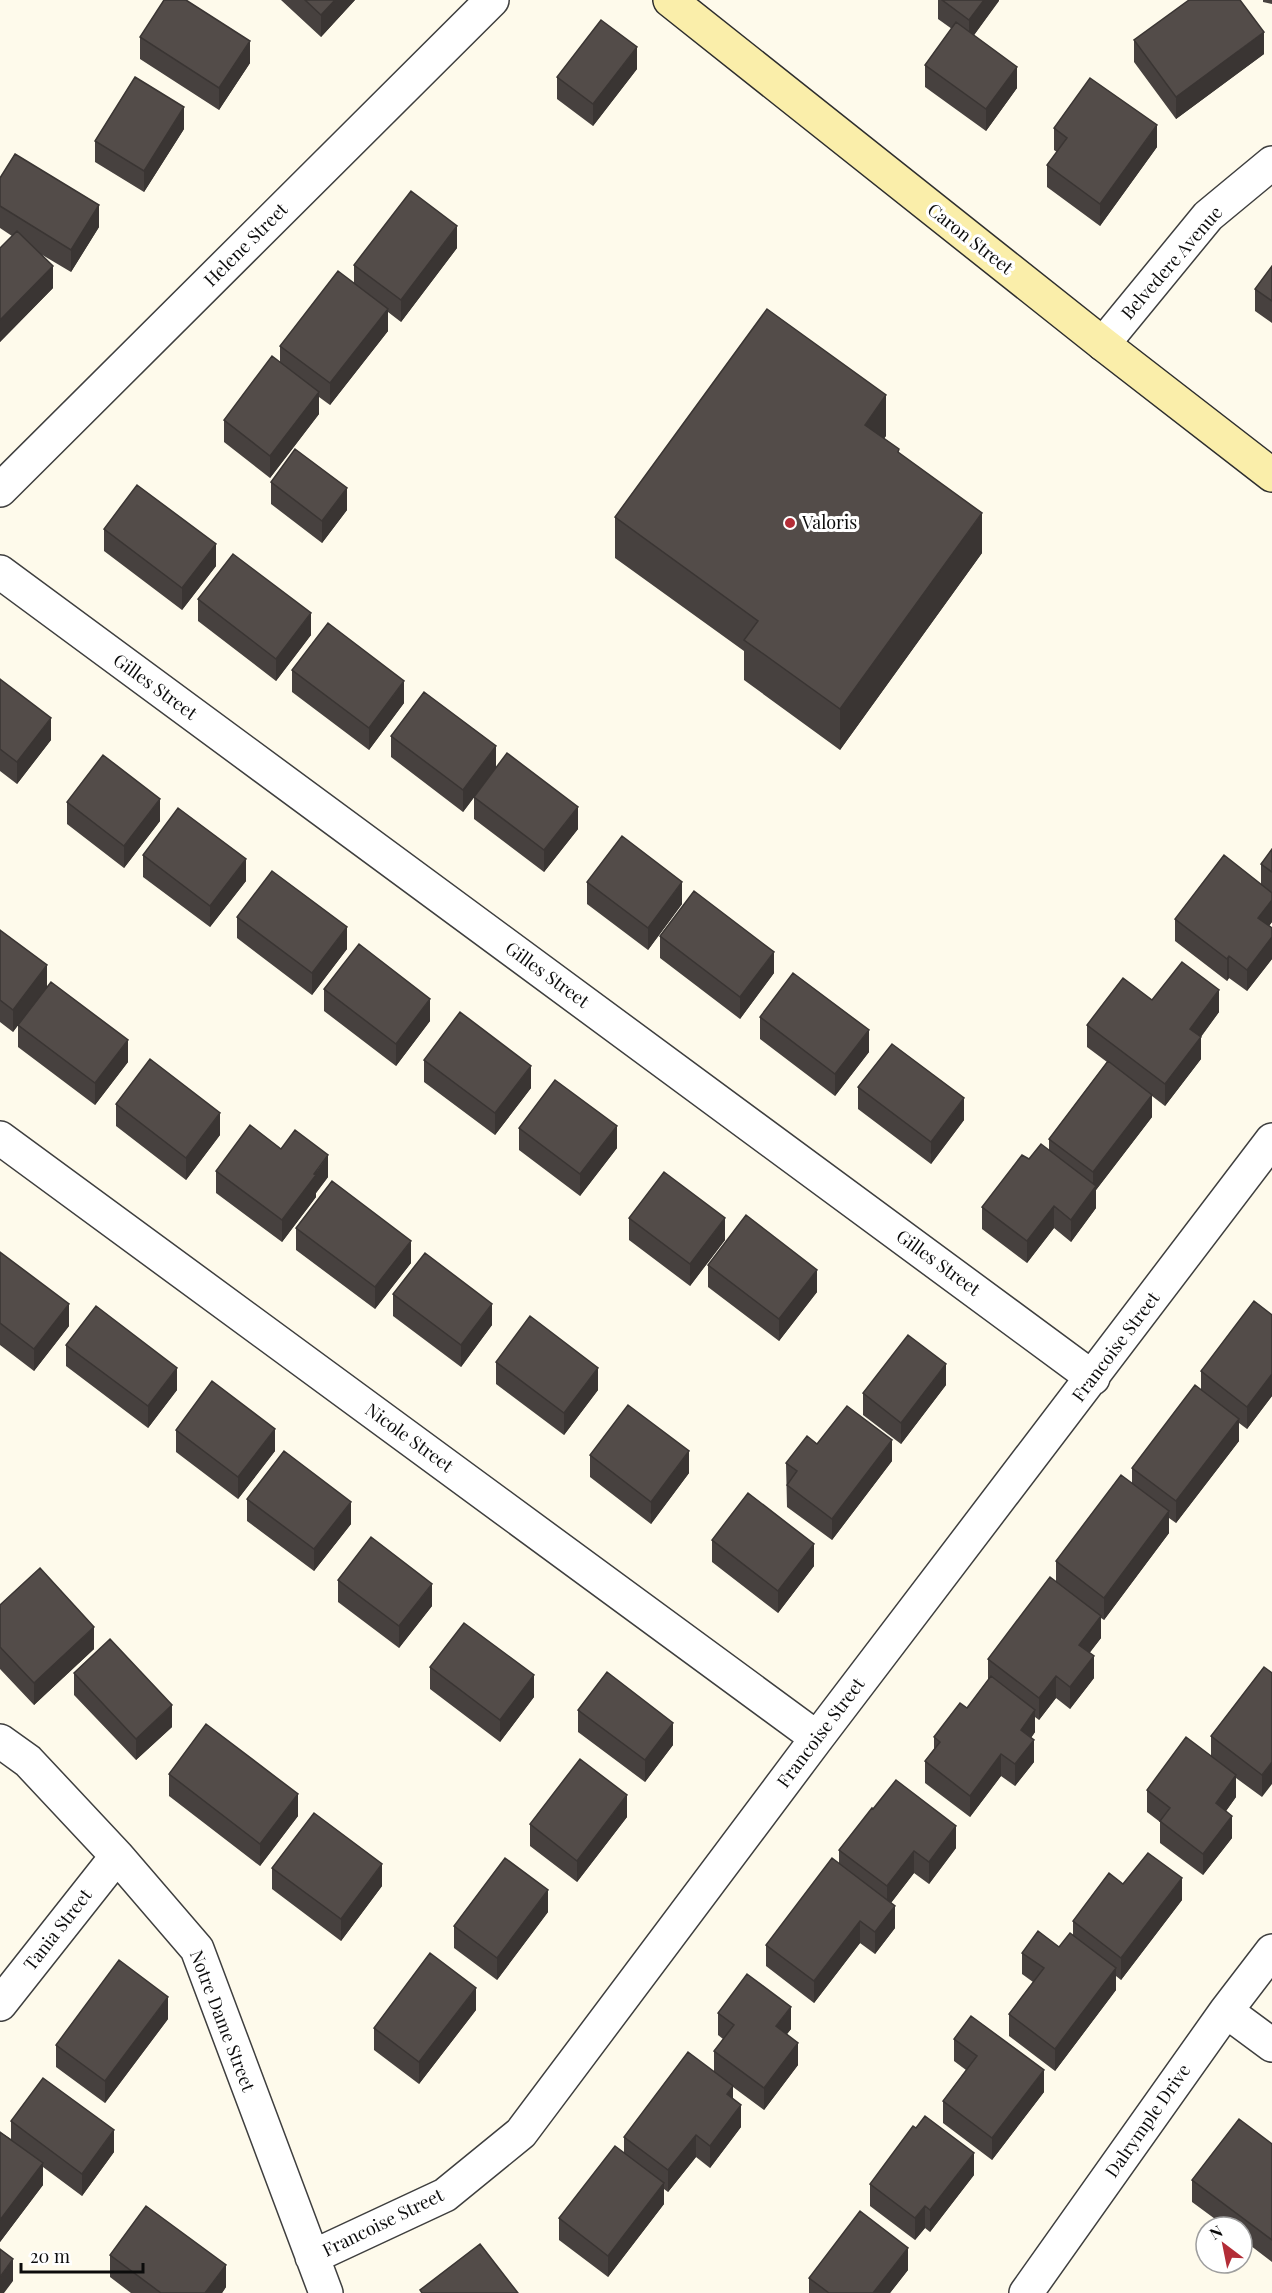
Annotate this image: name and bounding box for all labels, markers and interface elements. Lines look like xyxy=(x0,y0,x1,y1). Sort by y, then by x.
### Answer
street label: Helene Street xyxy=(198,197,293,291)
street label: Caron Street xyxy=(923,197,1019,280)
street label: Belvedere Avenue xyxy=(1115,201,1227,324)
place label: Valoris xyxy=(801,510,857,534)
marker: Valoris xyxy=(783,516,797,530)
street label: Gilles Street xyxy=(109,648,203,725)
street label: Gilles Street xyxy=(501,936,595,1013)
street label: Gilles Street xyxy=(892,1224,986,1301)
street label: Francoise Street xyxy=(1066,1286,1165,1406)
street label: Nicole Street xyxy=(361,1397,459,1478)
street label: Francoise Street xyxy=(771,1672,870,1792)
street label: Tania Street xyxy=(18,1883,97,1975)
street label: Notre Dame Street xyxy=(185,1946,261,2095)
street label: Dalrymple Drive xyxy=(1099,2059,1195,2182)
street label: Francoise Street xyxy=(318,2182,448,2262)
north arrow xyxy=(1194,2215,1254,2275)
text: N xyxy=(1205,2220,1227,2244)
scale bar xyxy=(21,2236,142,2274)
text: 20 m xyxy=(30,2244,70,2268)

